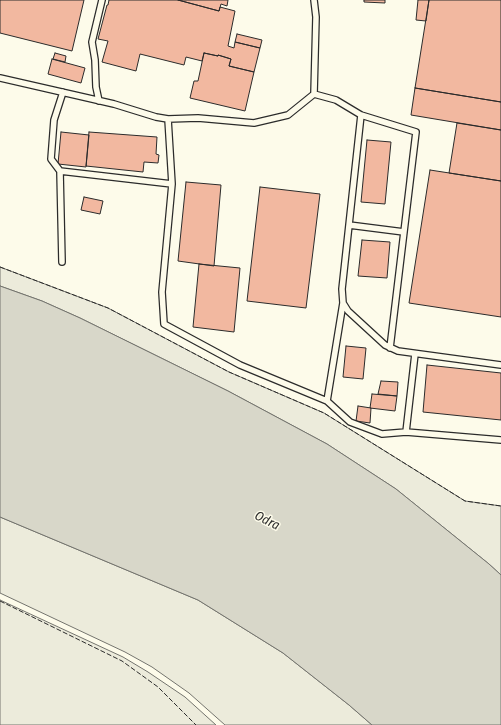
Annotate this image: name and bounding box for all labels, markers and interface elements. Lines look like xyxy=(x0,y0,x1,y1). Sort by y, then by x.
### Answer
water label: Odra xyxy=(252,508,282,534)

